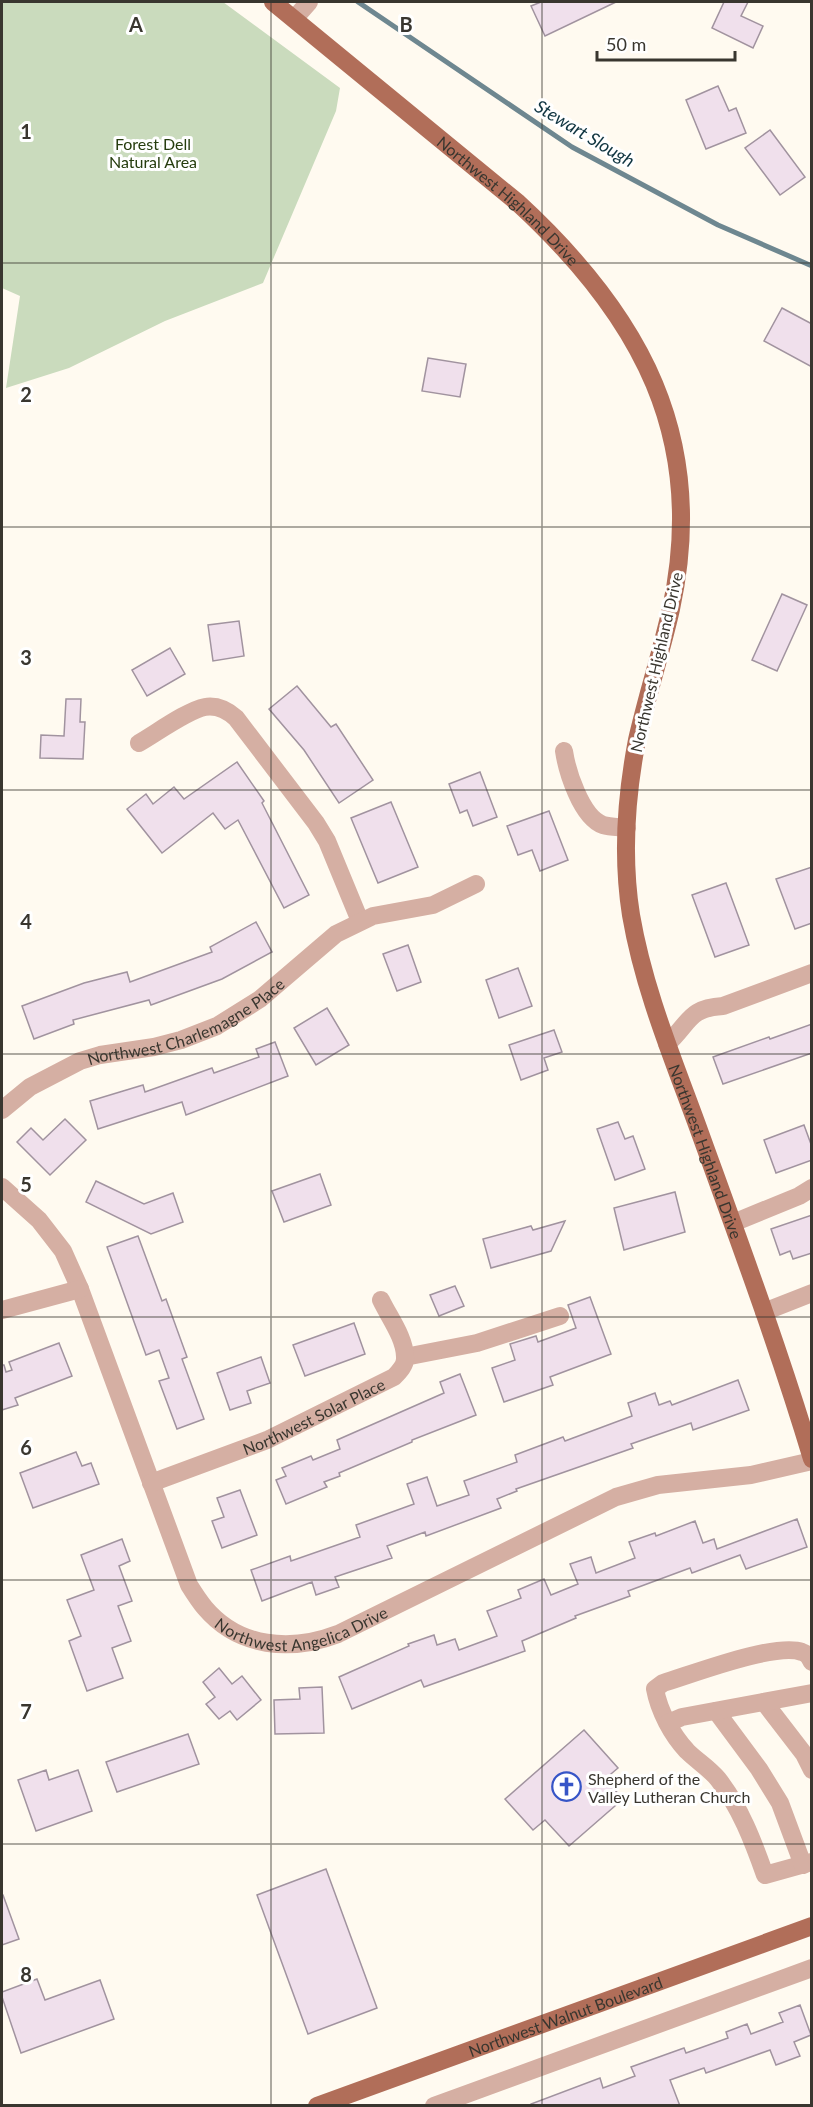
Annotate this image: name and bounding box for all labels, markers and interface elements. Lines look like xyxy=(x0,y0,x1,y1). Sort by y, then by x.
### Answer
text: A xyxy=(128,12,143,36)
text: B xyxy=(399,12,413,36)
scale bar xyxy=(597,24,735,62)
text: 50 m xyxy=(606,33,646,55)
water label: Stewart Slough xyxy=(531,95,639,171)
text: 1 xyxy=(20,119,32,143)
street label: Northwest Highland Drive xyxy=(434,131,583,269)
park label: Forest Dell Natural Area xyxy=(109,134,197,171)
text: 2 xyxy=(20,382,32,406)
street label: Northwest Highland Drive xyxy=(626,570,686,754)
text: 3 xyxy=(20,645,32,669)
text: 4 xyxy=(20,909,32,933)
street label: Northwest Charlemagne Place xyxy=(85,973,288,1068)
street label: Northwest Highland Drive xyxy=(666,1061,747,1241)
text: 5 xyxy=(20,1172,32,1196)
street label: Northwest Solar Place xyxy=(240,1374,388,1458)
text: 6 xyxy=(20,1435,32,1459)
street label: Northwest Angelica Drive xyxy=(211,1597,393,1625)
text: Northwest Angelica Drive xyxy=(212,1602,390,1654)
text: 7 xyxy=(20,1699,32,1723)
place label: Shepherd of the Valley Lutheran Church xyxy=(588,1769,750,1806)
church icon: Shepherd of the Valley Lutheran Church xyxy=(551,1771,583,1803)
text: 8 xyxy=(20,1962,32,1986)
street label: Northwest Walnut Boulevard xyxy=(466,1972,665,2060)

